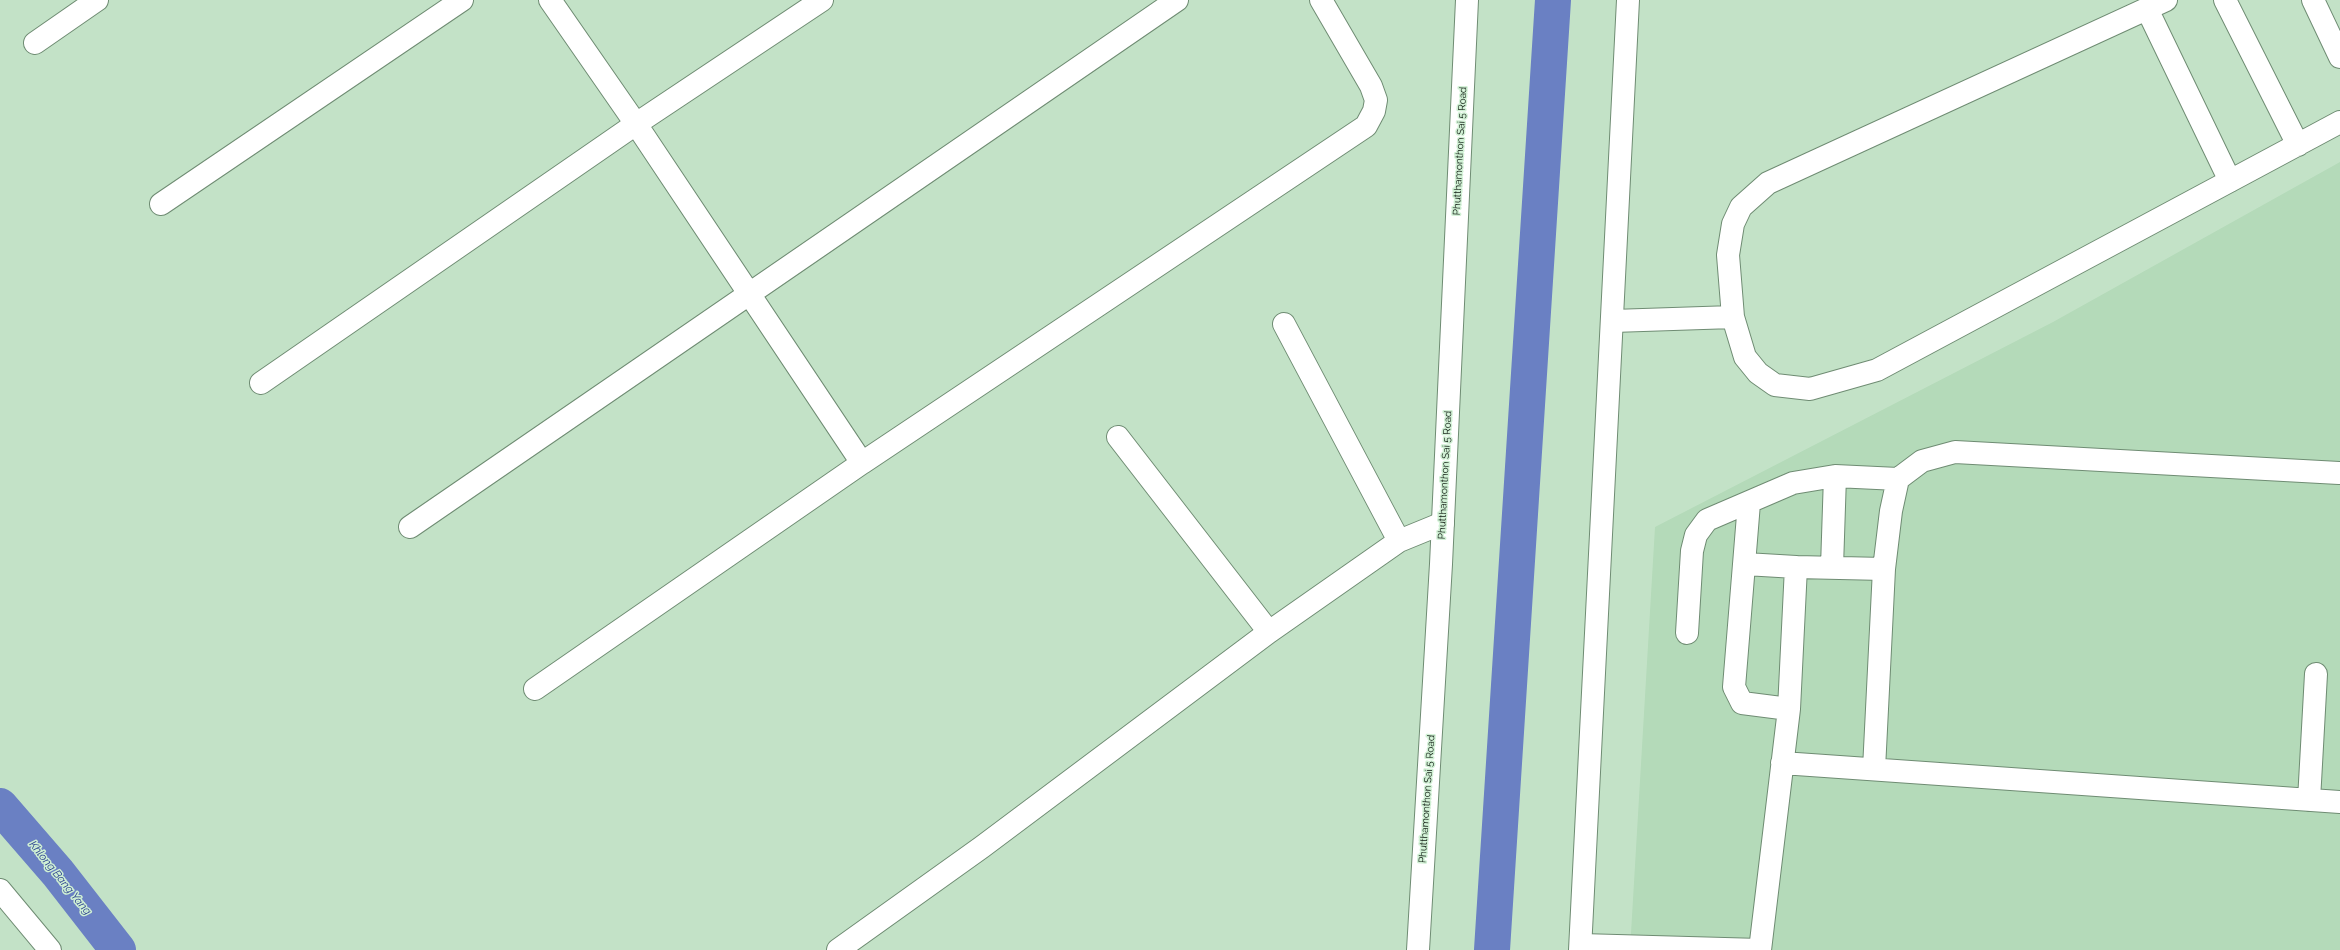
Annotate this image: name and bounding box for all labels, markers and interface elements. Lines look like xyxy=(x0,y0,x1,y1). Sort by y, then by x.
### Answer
street label: Phutthamonthon Sai 5 Road xyxy=(1451,86,1469,216)
street label: Phutthamonthon Sai 5 Road xyxy=(1436,410,1454,540)
street label: Phutthamonthon Sai 5 Road xyxy=(1417,734,1437,864)
water label: Khlong Bang Yang xyxy=(26,838,94,918)

